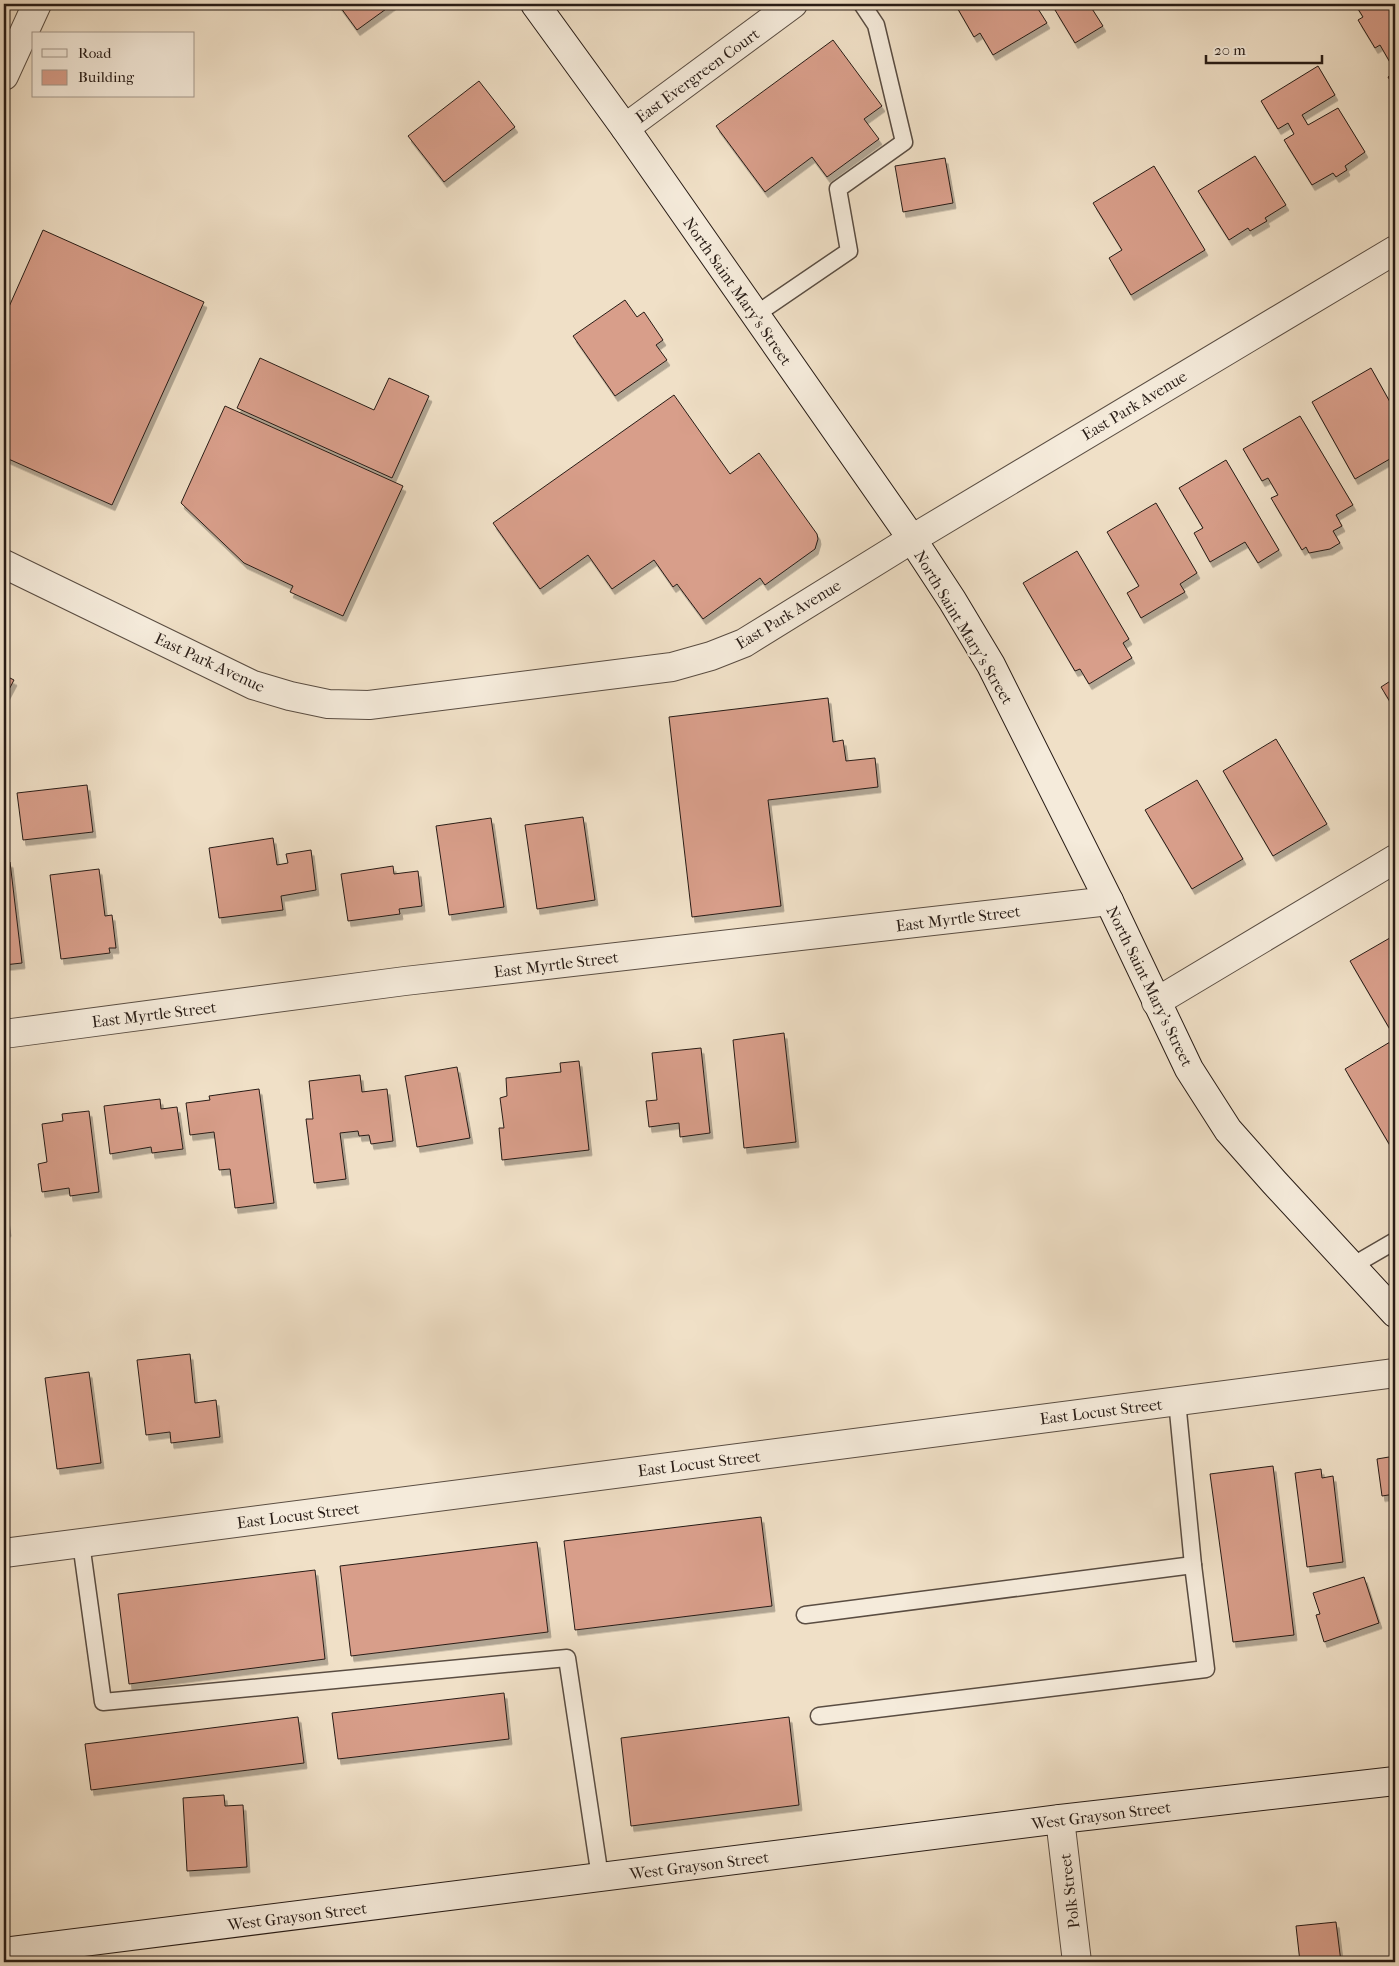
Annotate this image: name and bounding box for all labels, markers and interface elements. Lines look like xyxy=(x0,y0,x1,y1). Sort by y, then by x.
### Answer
street label: East Evergreen Court xyxy=(632,24,763,127)
legend xyxy=(32,32,195,98)
scale bar xyxy=(1206,32,1323,64)
text: 20 m xyxy=(1214,41,1246,59)
text: Road xyxy=(78,44,112,62)
text: Building xyxy=(78,68,135,86)
street label: North Saint Mary's Street xyxy=(679,214,796,369)
street label: East Park Avenue xyxy=(1078,367,1190,444)
street label: North Saint Mary's Street xyxy=(910,547,1017,708)
street label: East Park Avenue xyxy=(732,576,844,653)
street label: East Park Avenue xyxy=(152,629,268,696)
street label: East Myrtle Street xyxy=(895,901,1022,936)
street label: North Saint Mary's Street xyxy=(1102,903,1197,1070)
street label: East Myrtle Street xyxy=(493,947,620,982)
street label: East Myrtle Street xyxy=(91,997,218,1032)
street label: East Locust Street xyxy=(1039,1395,1164,1428)
street label: East Locust Street xyxy=(637,1447,762,1480)
street label: East Locust Street xyxy=(236,1499,361,1532)
street label: West Grayson Street xyxy=(1029,1797,1172,1834)
street label: West Grayson Street xyxy=(627,1847,770,1884)
street label: Polk Street xyxy=(1055,1852,1084,1930)
street label: West Grayson Street xyxy=(225,1898,368,1935)

